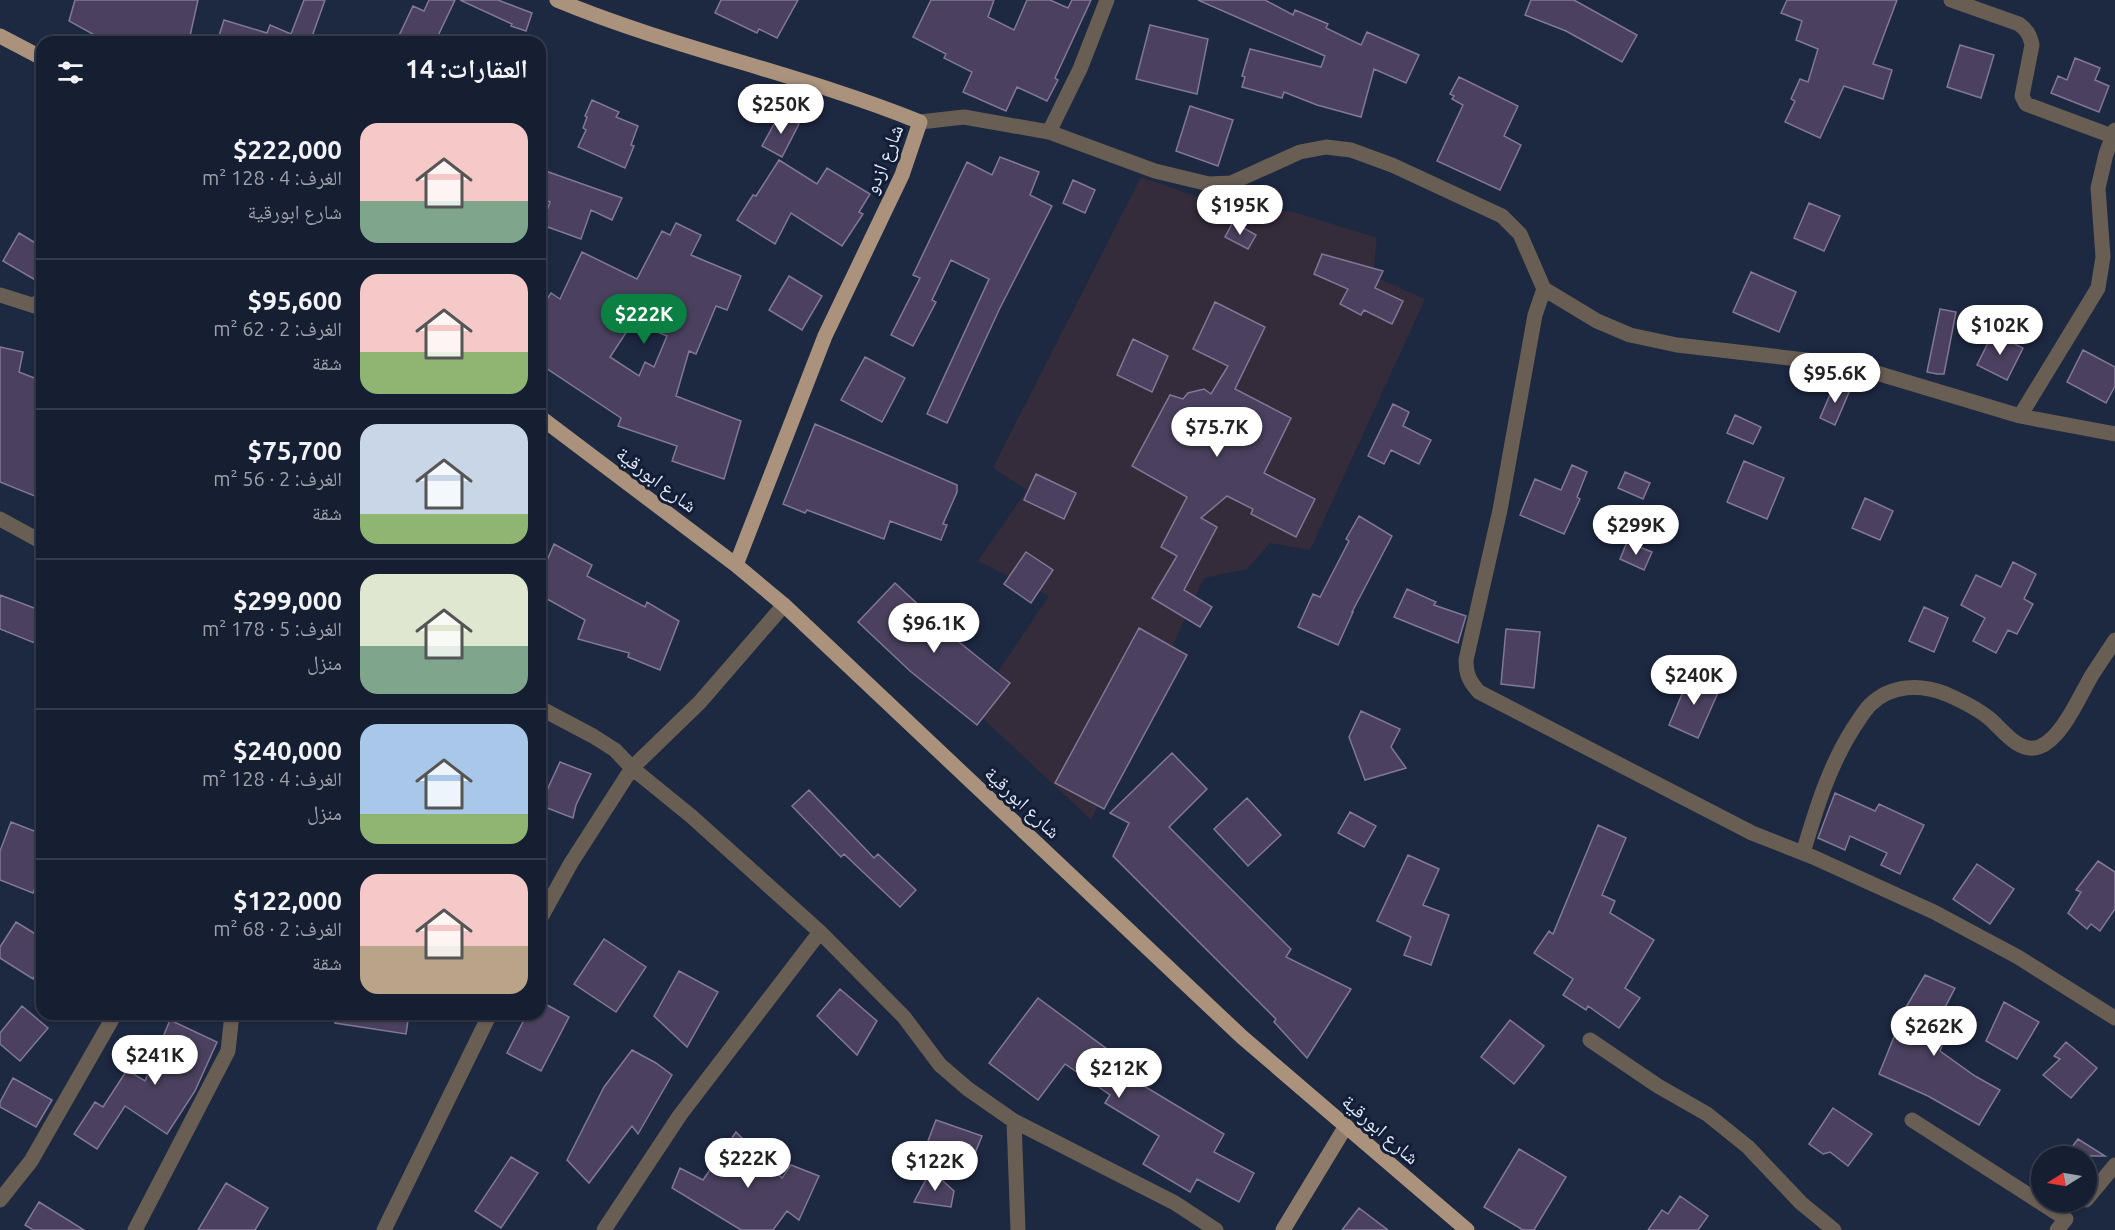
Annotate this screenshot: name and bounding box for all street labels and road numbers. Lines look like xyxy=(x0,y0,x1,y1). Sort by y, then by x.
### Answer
street label: شارع ازدو xyxy=(859,121,909,198)
street label: شارع ابورقية xyxy=(611,441,702,518)
street label: شارع ابورقية xyxy=(979,761,1065,844)
street label: شارع ابورقية xyxy=(1336,1089,1424,1170)

